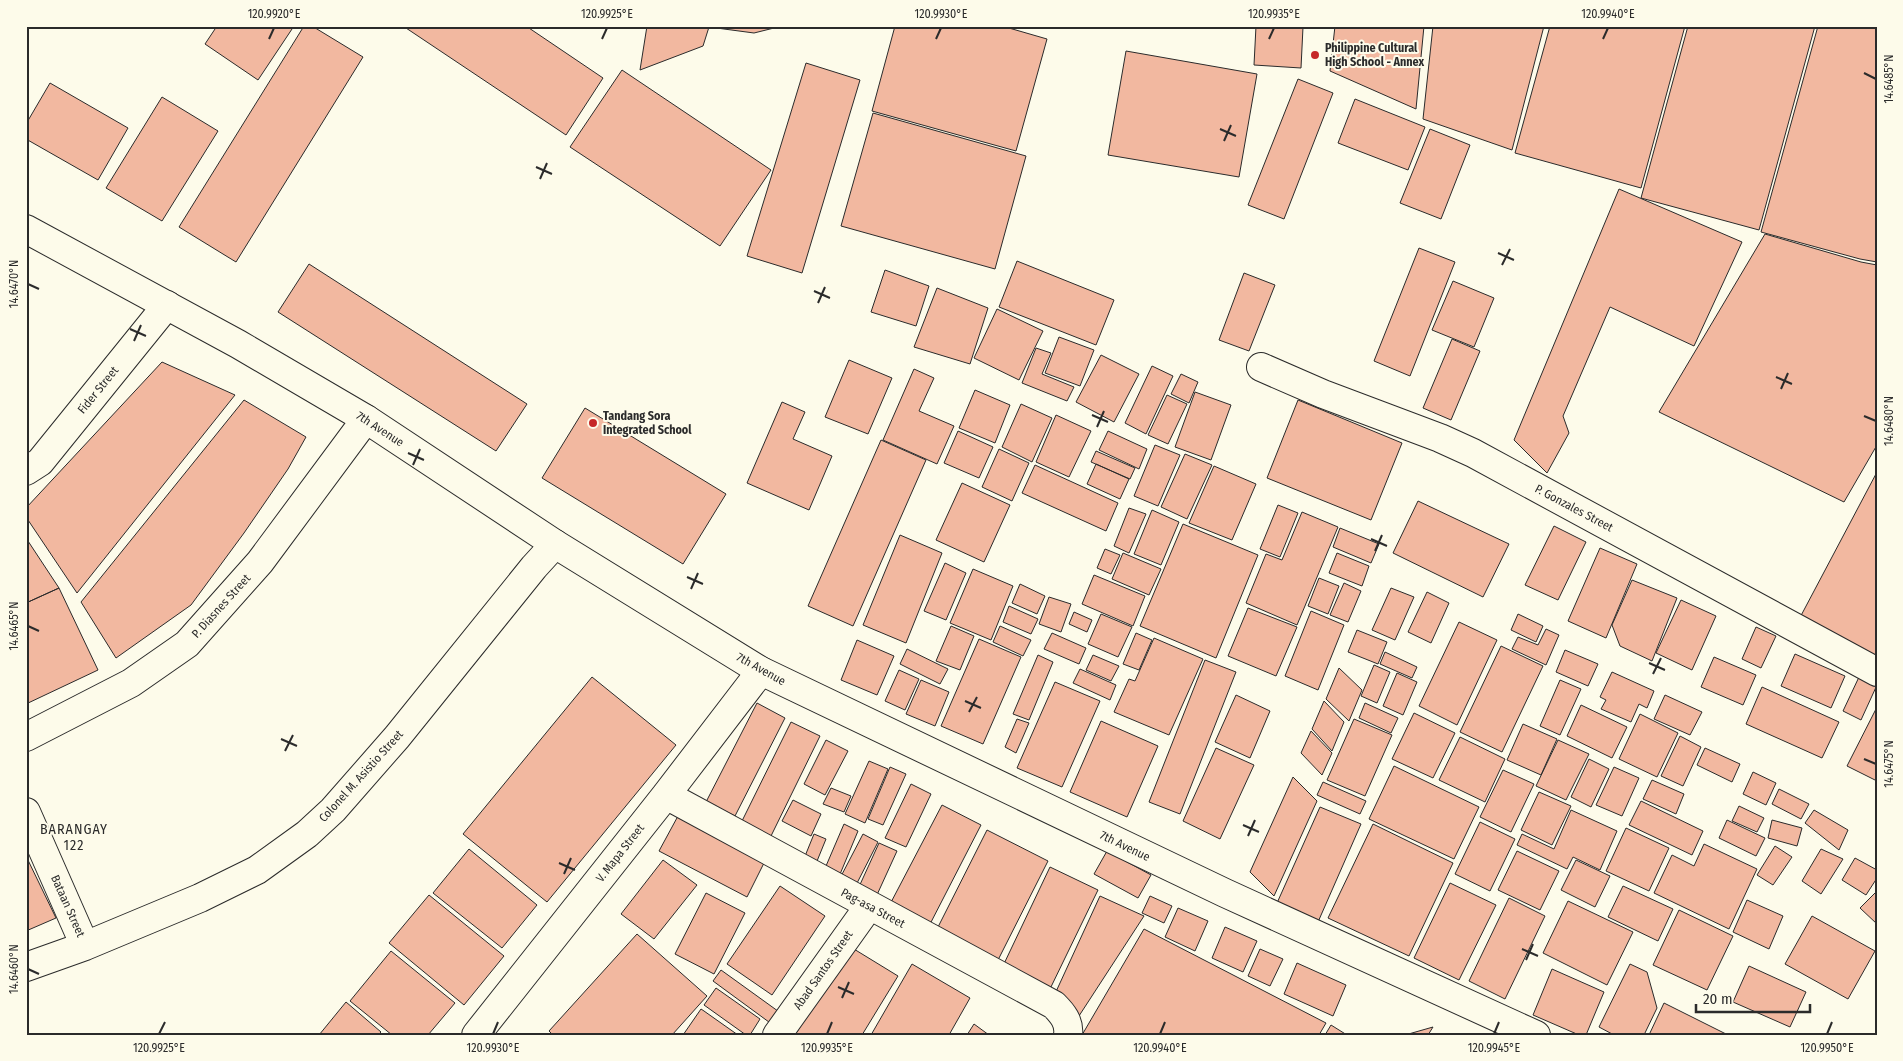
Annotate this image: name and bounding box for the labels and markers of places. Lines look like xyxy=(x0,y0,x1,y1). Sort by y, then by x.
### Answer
place label: Philippine Cultural High School - Annex xyxy=(1325,41,1424,69)
marker: Philippine Cultural High School - Annex xyxy=(1309,49,1321,61)
place label: Tandang Sora Integrated School xyxy=(603,409,692,437)
marker: Tandang Sora Integrated School xyxy=(587,417,599,429)

